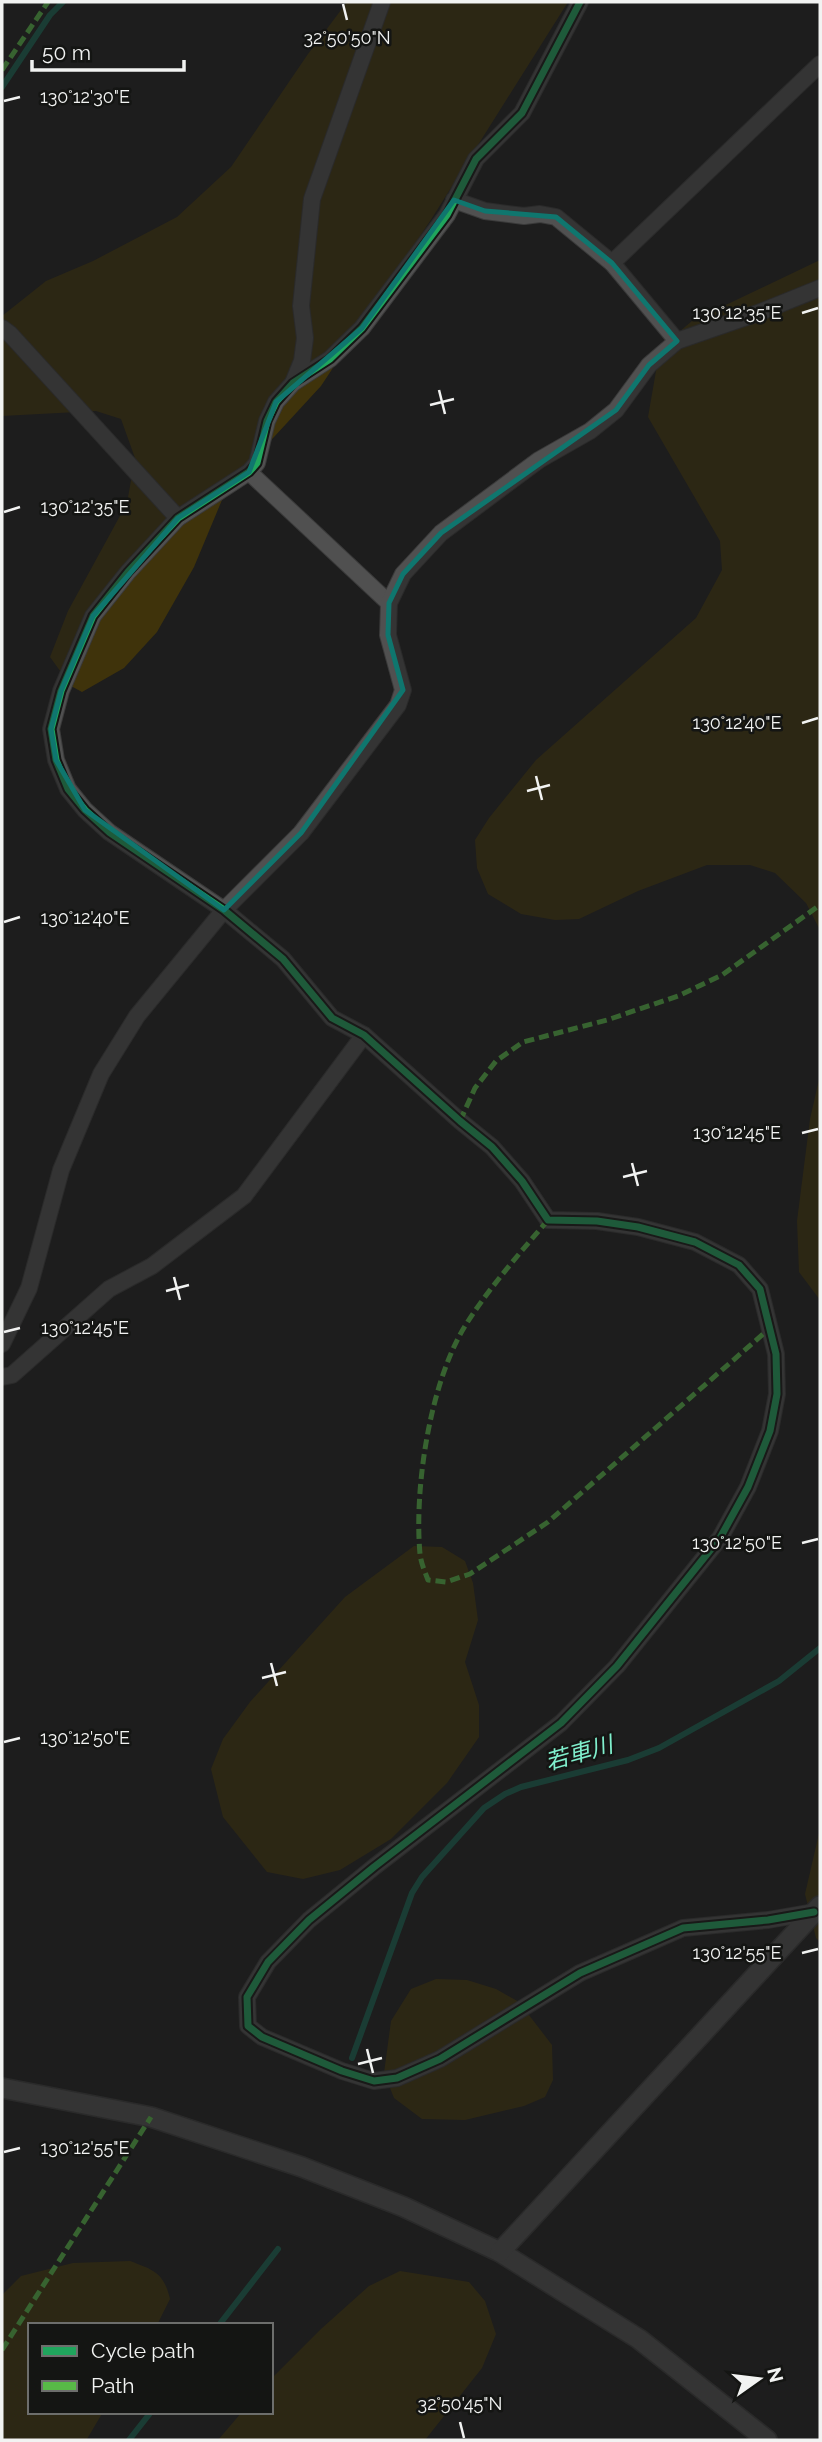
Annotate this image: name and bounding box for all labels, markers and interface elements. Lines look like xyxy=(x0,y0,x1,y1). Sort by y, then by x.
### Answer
text: 32°50'50"N xyxy=(303,27,391,48)
scale bar xyxy=(32,28,184,72)
text: 50 m xyxy=(42,40,91,65)
text: 130°12'30"E xyxy=(40,86,130,107)
text: 130°12'35"E xyxy=(693,302,781,323)
text: 130°12'35"E xyxy=(41,496,129,517)
text: 130°12'40"E xyxy=(693,712,782,733)
text: 130°12'40"E xyxy=(41,907,130,928)
text: 130°12'45"E xyxy=(693,1122,781,1143)
text: 130°12'45"E xyxy=(41,1317,129,1338)
text: 130°12'50"E xyxy=(692,1532,782,1553)
text: 130°12'50"E xyxy=(40,1727,130,1748)
water label: 若車川 xyxy=(542,1729,619,1775)
text: 130°12'55"E xyxy=(693,1942,781,1963)
text: 130°12'55"E xyxy=(41,2137,129,2158)
legend xyxy=(28,2323,273,2414)
text: Cycle path xyxy=(91,2338,195,2363)
north arrow xyxy=(724,2344,794,2414)
text: N xyxy=(763,2365,788,2385)
text: Path xyxy=(91,2373,135,2398)
text: 32°50'45"N xyxy=(418,2393,502,2414)

